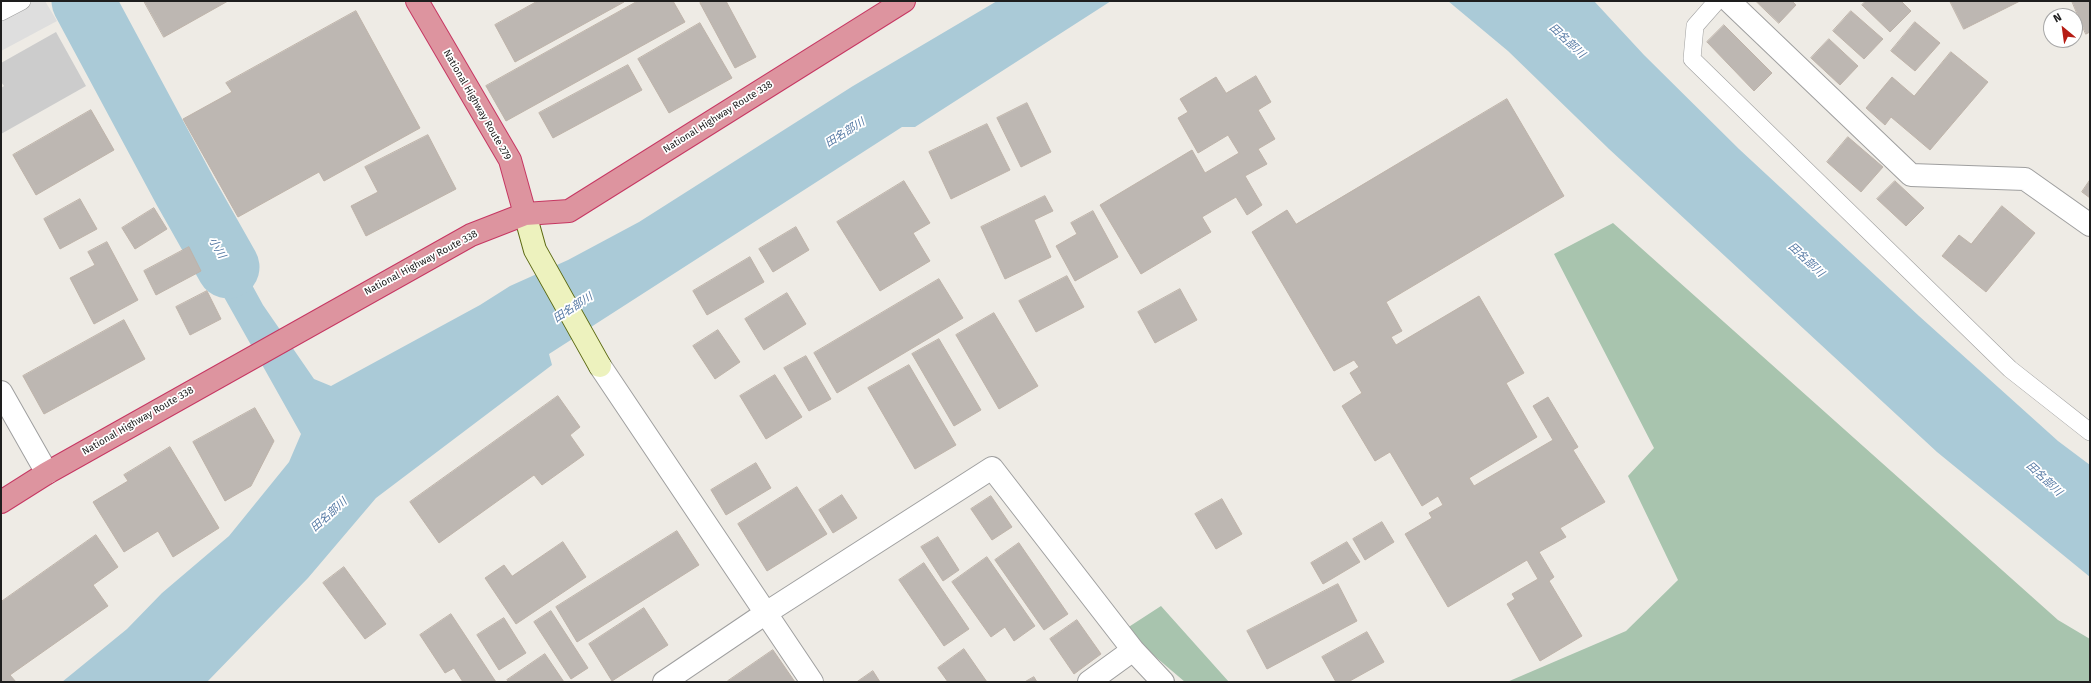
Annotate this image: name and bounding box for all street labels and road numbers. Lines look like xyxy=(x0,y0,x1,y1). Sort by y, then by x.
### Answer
street label: National Highway Route 279 xyxy=(440,48,514,162)
street label: National Highway Route 338 xyxy=(661,78,775,156)
street label: National Highway Route 338 xyxy=(362,228,480,298)
street label: National Highway Route 338 xyxy=(80,384,196,458)

